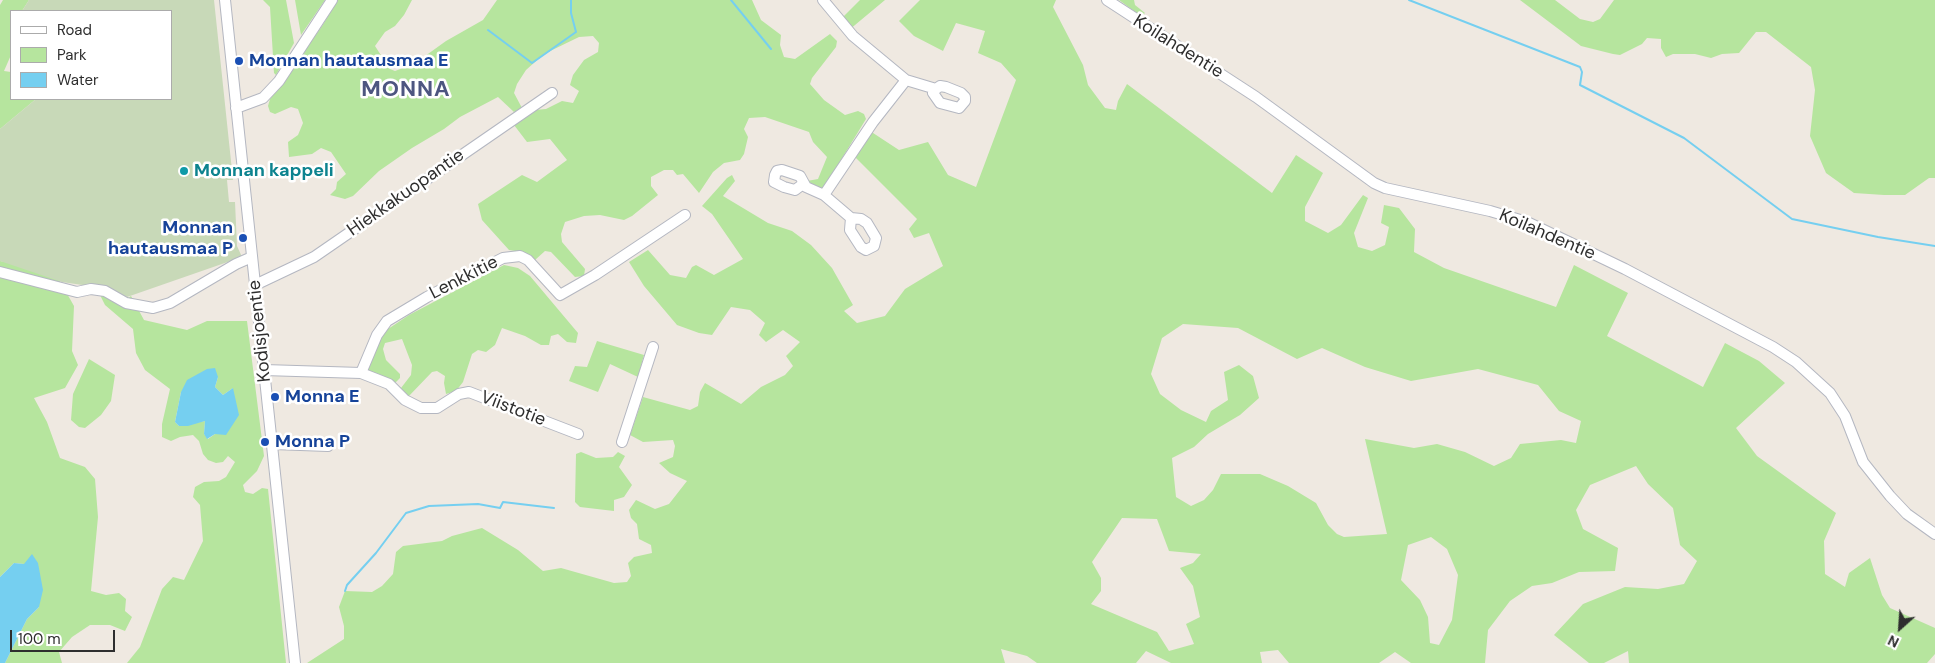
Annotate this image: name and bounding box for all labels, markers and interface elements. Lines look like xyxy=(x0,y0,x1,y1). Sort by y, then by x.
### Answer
legend xyxy=(10,10,172,100)
street label: Koilahdentie xyxy=(1129,11,1227,83)
text: Road xyxy=(57,20,92,40)
text: Park xyxy=(57,45,87,65)
place label: Monnan hautausmaa E xyxy=(249,50,449,72)
marker: Monnan hautausmaa E xyxy=(233,55,245,67)
text: Water xyxy=(57,70,98,90)
district label: MONNA xyxy=(361,77,451,103)
street label: Hiekkakuopantie xyxy=(343,145,469,241)
place label: Monnan kappeli xyxy=(194,160,334,182)
marker: Monnan kappeli xyxy=(178,165,190,177)
street label: Koilahdentie xyxy=(1496,205,1598,265)
place label: Monnan hautausmaa P xyxy=(108,217,233,260)
marker: Monnan hautausmaa P xyxy=(237,232,249,244)
street label: Lenkkitie xyxy=(426,252,502,304)
street label: Kodisjoentie xyxy=(244,279,276,383)
place label: Monna E xyxy=(285,386,359,408)
street label: Viistotie xyxy=(477,387,549,431)
marker: Monna E xyxy=(269,391,281,403)
place label: Monna P xyxy=(275,431,350,453)
marker: Monna P xyxy=(259,436,271,448)
north arrow xyxy=(1875,603,1925,653)
scale bar xyxy=(12,620,118,652)
text: 100 m xyxy=(18,629,61,649)
text: N xyxy=(1885,631,1902,652)

